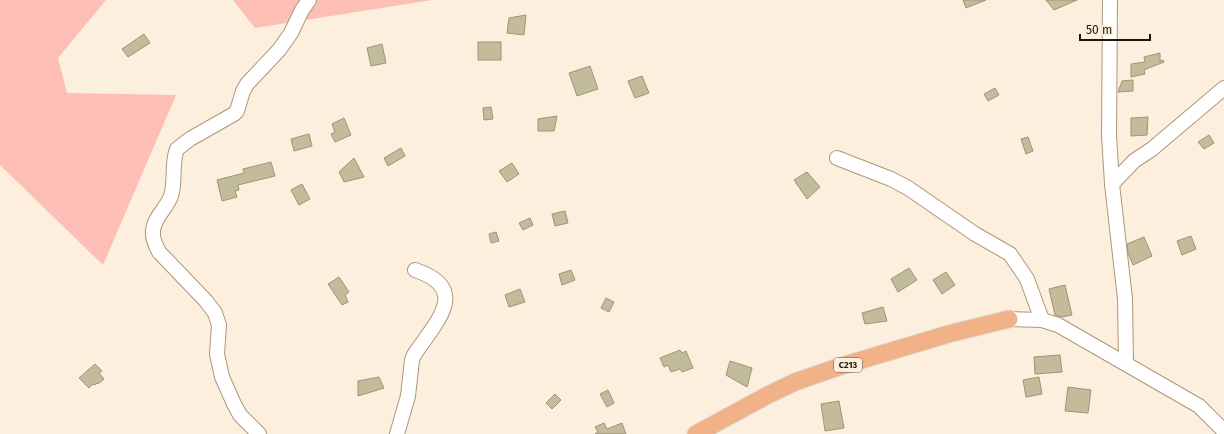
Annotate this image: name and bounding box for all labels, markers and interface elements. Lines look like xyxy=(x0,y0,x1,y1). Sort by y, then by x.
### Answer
scale bar xyxy=(1080,16,1150,42)
text: 50 m xyxy=(1086,23,1112,37)
road number: C213 xyxy=(834,358,862,372)

